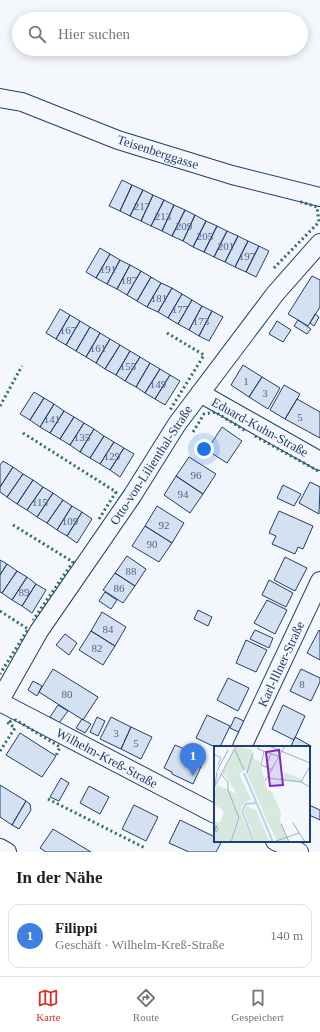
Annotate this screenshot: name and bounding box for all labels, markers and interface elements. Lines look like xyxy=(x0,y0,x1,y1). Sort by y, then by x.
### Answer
search box xyxy=(12,12,308,56)
icon: search xyxy=(26,23,48,45)
text: Hier suchen xyxy=(58,26,130,42)
street label: Teisenberggasse xyxy=(115,132,201,172)
house number: 217 xyxy=(134,200,151,212)
house number: 213 xyxy=(155,210,172,222)
house number: 209 xyxy=(176,220,193,232)
house number: 205 xyxy=(197,230,214,242)
house number: 201 xyxy=(218,240,234,252)
house number: 197 xyxy=(239,250,256,262)
house number: 191 xyxy=(100,263,116,275)
house number: 187 xyxy=(121,274,138,286)
house number: 181 xyxy=(151,292,167,304)
house number: 177 xyxy=(172,303,189,315)
house number: 173 xyxy=(193,315,210,327)
house number: 167 xyxy=(60,324,77,336)
house number: 161 xyxy=(90,342,106,354)
house number: 155 xyxy=(120,360,137,372)
house number: 1 xyxy=(243,375,249,387)
house number: 149 xyxy=(150,378,167,390)
house number: 3 xyxy=(262,387,268,399)
street label: Eduard-Kuhn-Straße xyxy=(209,394,311,460)
street label: Otto-von-Lilienthal-Straße xyxy=(107,402,195,528)
house number: 5 xyxy=(297,411,303,423)
house number: 141 xyxy=(44,413,60,425)
house number: 135 xyxy=(74,431,91,443)
your location xyxy=(194,439,214,459)
house number: 129 xyxy=(104,450,121,462)
house number: 96 xyxy=(191,469,202,481)
house number: 94 xyxy=(178,488,189,500)
house number: 115 xyxy=(32,496,49,508)
house number: 109 xyxy=(62,515,79,527)
house number: 92 xyxy=(159,519,170,531)
house number: 90 xyxy=(147,538,158,550)
house number: 88 xyxy=(126,565,137,577)
house number: 86 xyxy=(114,582,125,594)
house number: 89 xyxy=(19,586,30,598)
street label: Karl-Illner-Straße xyxy=(255,619,308,709)
house number: 84 xyxy=(103,623,114,635)
house number: 82 xyxy=(92,642,103,654)
house number: 8 xyxy=(299,678,305,690)
house number: 80 xyxy=(62,688,73,700)
street label: Wilhelm-Kreß-Straße xyxy=(54,725,161,791)
house number: 3 xyxy=(113,727,119,739)
house number: 5 xyxy=(133,737,139,749)
pin: 1 xyxy=(180,743,206,776)
inset map xyxy=(214,746,310,842)
text: In der Nähe xyxy=(16,868,103,887)
text: Filippi xyxy=(55,920,98,936)
text: 1 xyxy=(27,928,33,943)
text: 140 m xyxy=(270,928,303,943)
text: Geschäft · Wilhelm-Kreß-Straße xyxy=(55,937,225,952)
tab: Karte xyxy=(36,987,61,1023)
tab: Route xyxy=(133,987,159,1023)
tab: Gespeichert xyxy=(231,987,284,1023)

